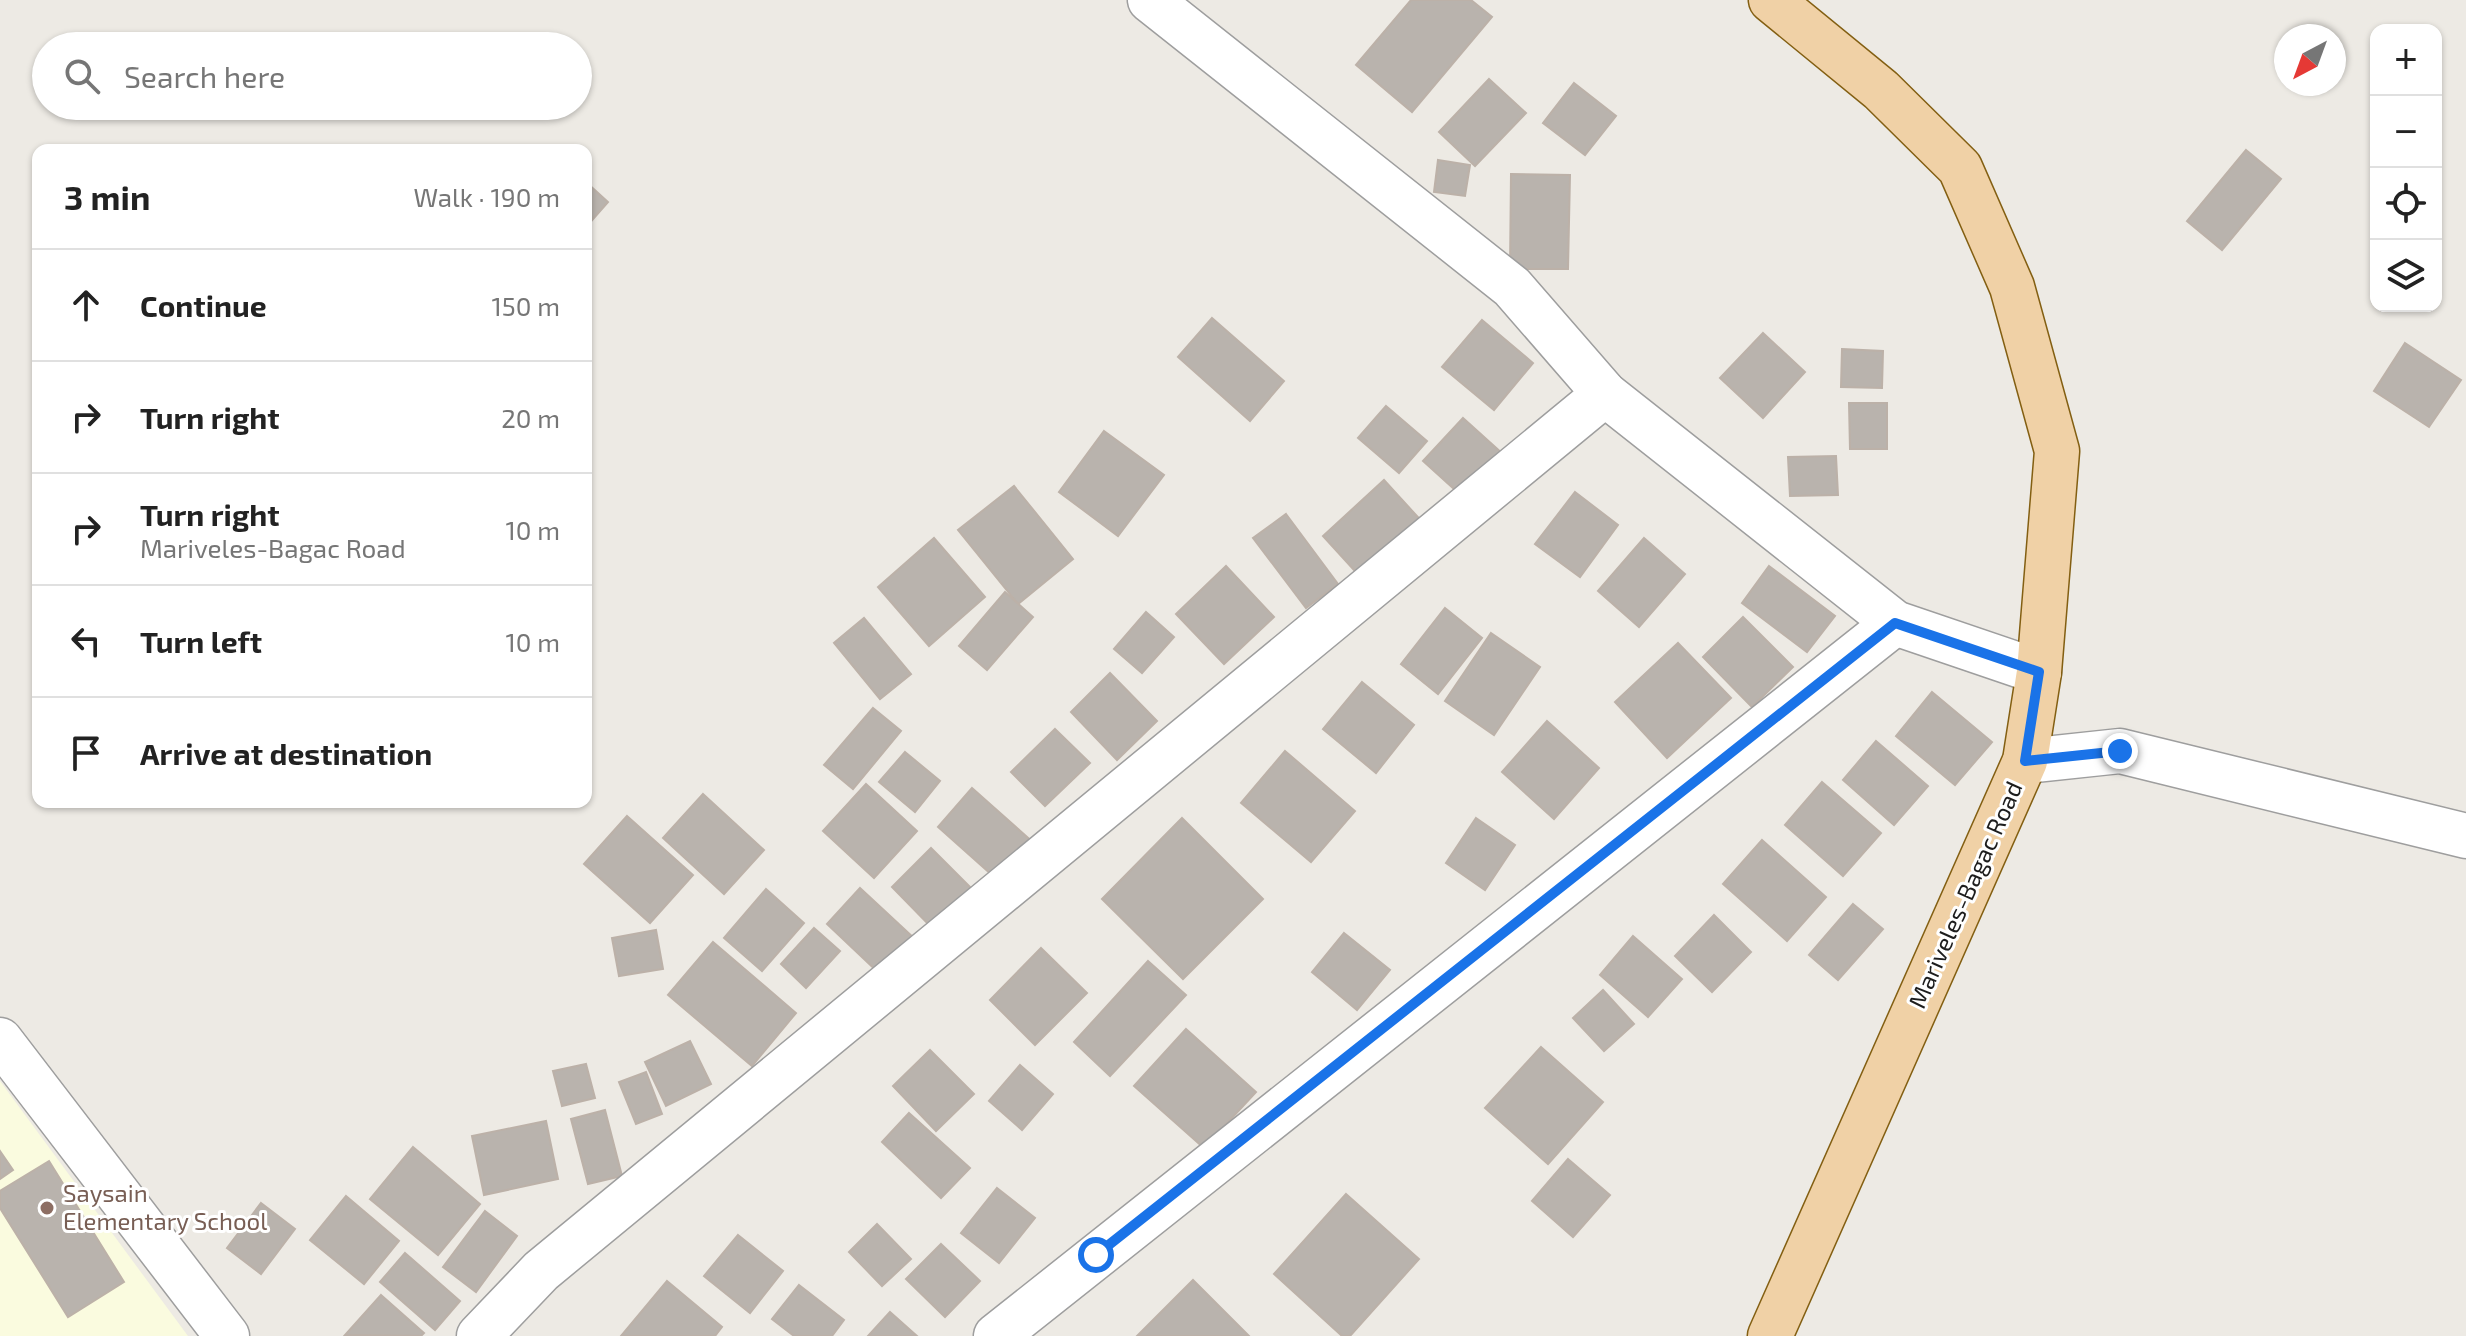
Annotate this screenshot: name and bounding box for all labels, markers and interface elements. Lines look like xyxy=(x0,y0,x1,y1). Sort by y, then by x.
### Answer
north arrow xyxy=(2274,24,2346,96)
map controls xyxy=(2370,24,2442,312)
button: + xyxy=(2370,24,2442,96)
search box xyxy=(32,32,592,120)
icon: search xyxy=(60,54,104,98)
text: Search here xyxy=(124,58,285,94)
button: − xyxy=(2370,96,2442,168)
button: locate xyxy=(2370,168,2442,240)
text: 3 min xyxy=(64,176,150,217)
text: Walk · 190 m xyxy=(413,181,560,212)
button: layers xyxy=(2370,240,2442,312)
icon: ahead xyxy=(64,283,108,327)
text: Continue xyxy=(140,287,267,323)
text: 150 m xyxy=(491,290,560,321)
icon: right xyxy=(64,395,108,439)
text: Turn right xyxy=(140,399,280,435)
text: 20 m xyxy=(501,402,560,433)
text: Turn right xyxy=(140,496,280,532)
icon: right xyxy=(64,507,108,551)
text: 10 m xyxy=(505,514,560,545)
text: Mariveles-Bagac Road xyxy=(140,532,406,563)
icon: left xyxy=(64,619,108,663)
text: Turn left xyxy=(140,623,262,659)
text: 10 m xyxy=(505,626,560,657)
icon: arrive xyxy=(64,731,108,775)
route end xyxy=(2102,733,2138,769)
text: Arrive at destination xyxy=(140,735,432,771)
street label: Mariveles-Bagac Road xyxy=(1902,777,2028,1012)
place label: Saysain Elementary School xyxy=(63,1178,267,1235)
marker: Saysain Elementary School xyxy=(38,1199,56,1217)
route start xyxy=(1078,1237,1114,1273)

